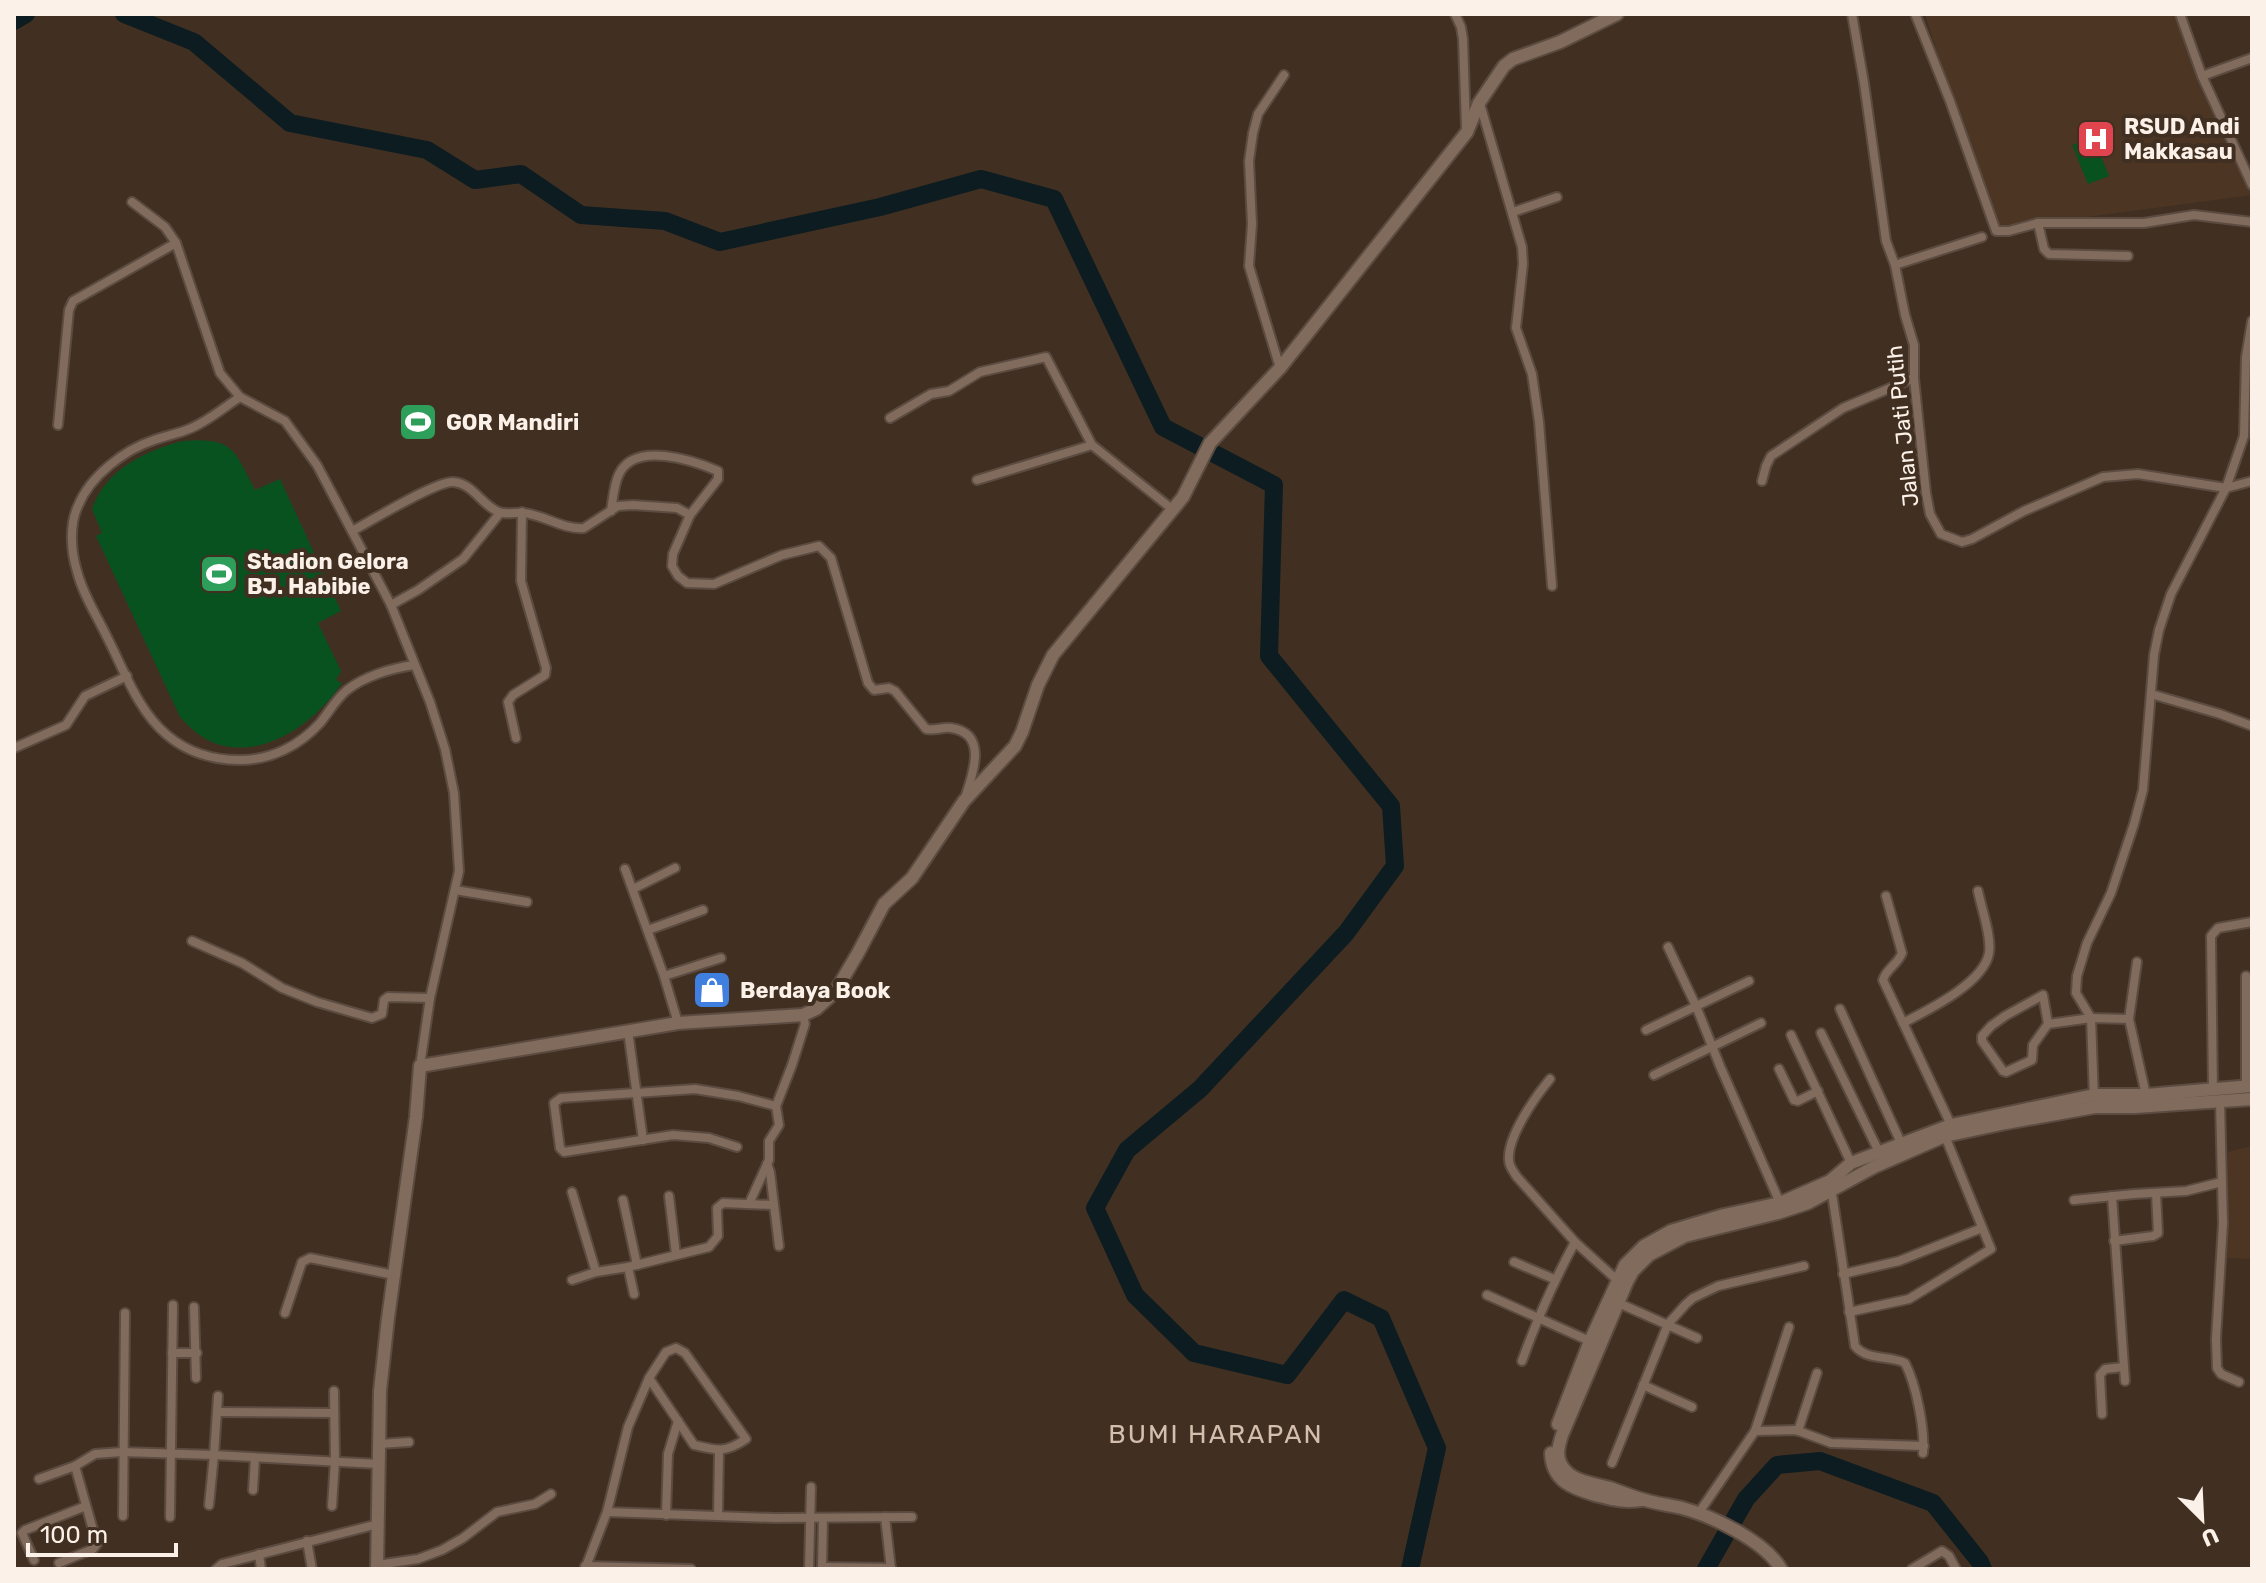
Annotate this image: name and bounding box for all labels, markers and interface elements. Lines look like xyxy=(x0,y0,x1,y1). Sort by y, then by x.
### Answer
place label: RSUD Andi Makkasau xyxy=(2124,113,2240,165)
hospital icon: RSUD Andi Makkasau xyxy=(2075,118,2117,160)
street label: Jalan Jati Putih xyxy=(1881,344,1924,508)
sports icon: GOR Mandiri xyxy=(397,401,439,443)
place label: GOR Mandiri xyxy=(446,409,579,436)
place label: Stadion Gelora BJ. Habibie xyxy=(247,548,409,600)
sports icon: Stadion Gelora BJ. Habibie xyxy=(198,553,240,595)
shop icon: Berdaya Book xyxy=(691,969,733,1011)
place label: Berdaya Book xyxy=(740,977,891,1004)
district label: BUMI HARAPAN xyxy=(1108,1419,1324,1450)
north arrow xyxy=(2162,1479,2242,1559)
scale bar xyxy=(28,1507,176,1557)
text: 100 m xyxy=(40,1521,108,1549)
text: U xyxy=(2197,1521,2223,1552)

